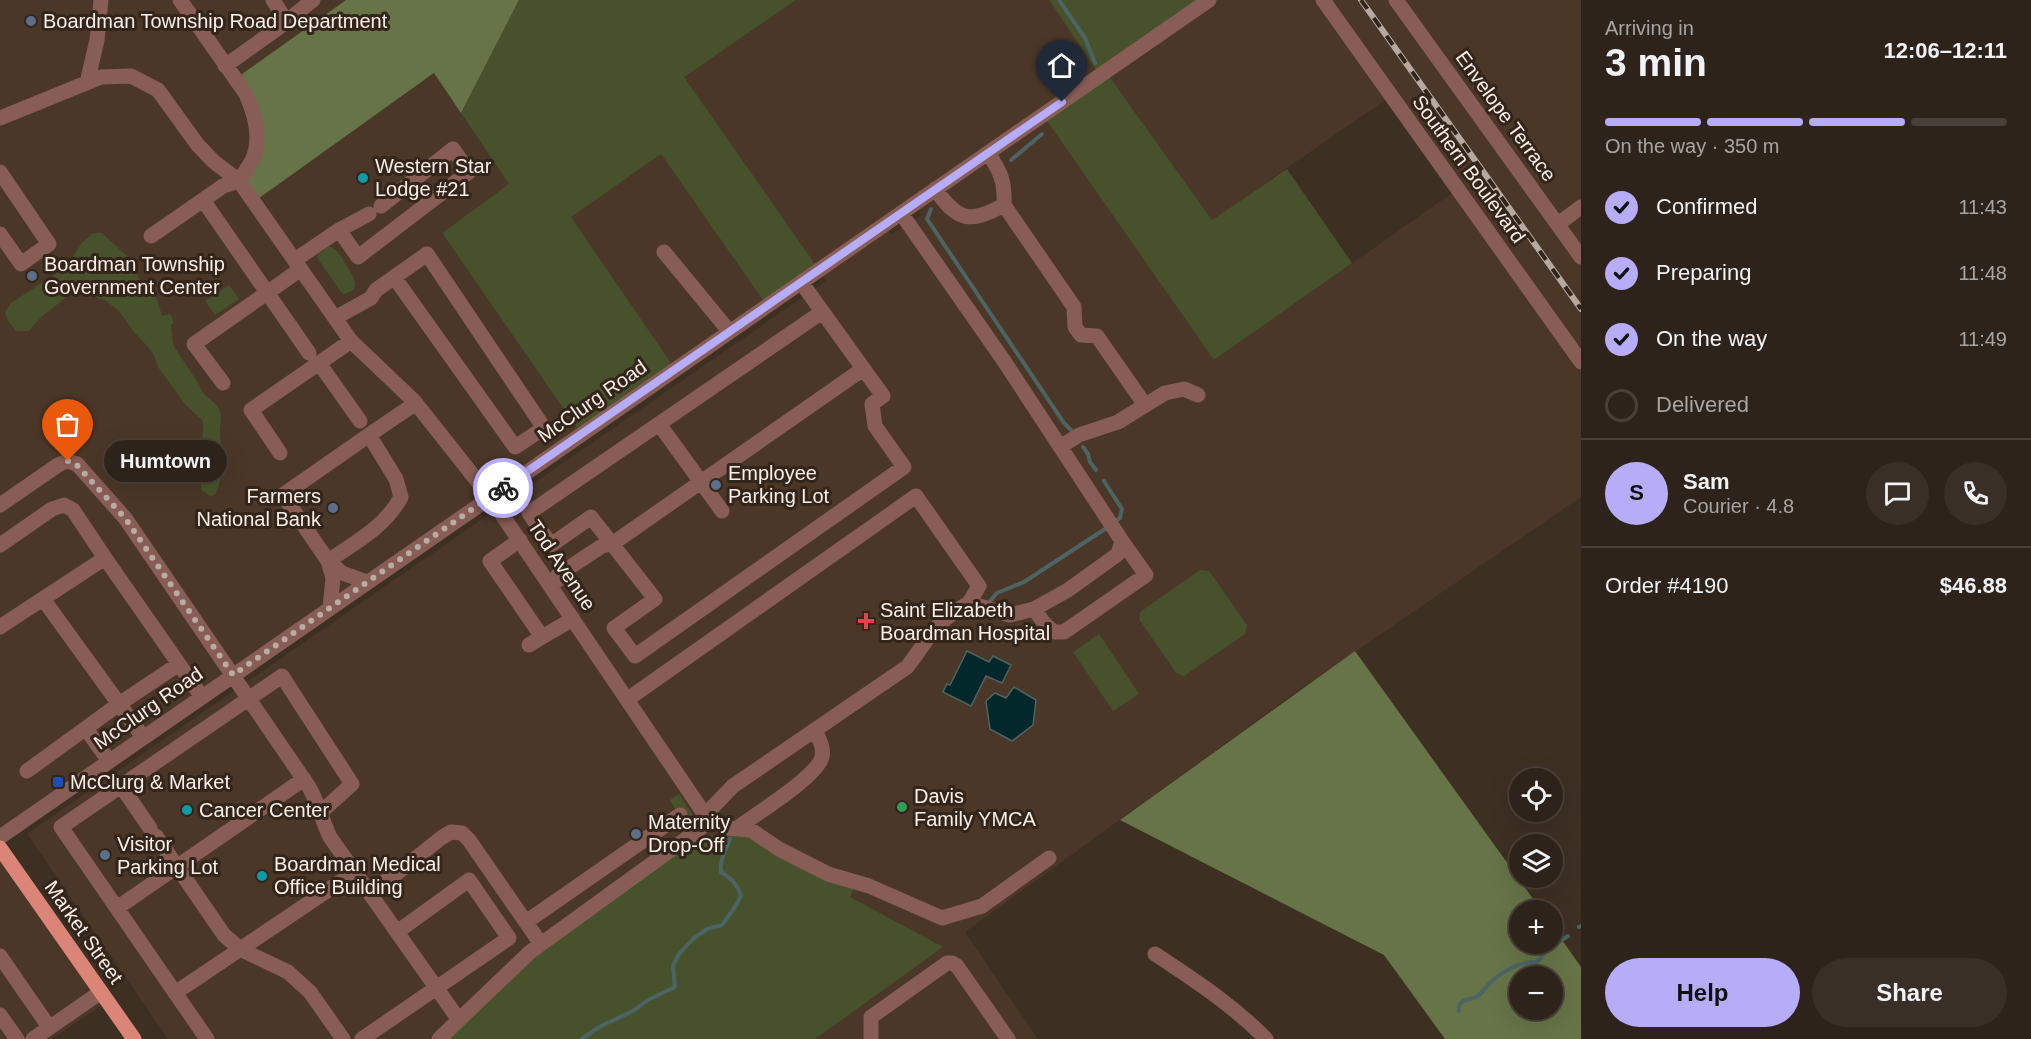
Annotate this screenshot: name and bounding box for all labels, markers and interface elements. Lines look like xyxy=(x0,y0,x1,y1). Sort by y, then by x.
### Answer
place label: Boardman Township Road Department xyxy=(43,10,388,32)
marker: Boardman Township Road Department xyxy=(24,14,38,28)
text: Arriving in xyxy=(1605,17,1694,39)
text: 12:06–12:11 xyxy=(1883,38,2007,63)
pin xyxy=(1036,40,1087,102)
text: 3 min xyxy=(1605,41,1707,84)
street label: Envelope Terrace xyxy=(1451,47,1561,185)
icon: home xyxy=(1045,49,1078,82)
street label: Southern Boulevard xyxy=(1408,91,1530,247)
text: On the way · 350 m xyxy=(1605,135,1780,157)
place label: Western Star Lodge #21 xyxy=(375,155,492,200)
marker: Western Star Lodge #21 xyxy=(356,171,370,185)
icon: check xyxy=(1605,191,1638,224)
text: Confirmed xyxy=(1656,194,1757,219)
text: 11:43 xyxy=(1958,196,2007,218)
place label: Boardman Township Government Center xyxy=(44,253,225,298)
icon: check xyxy=(1605,257,1638,290)
text: Preparing xyxy=(1656,260,1751,285)
text: 11:48 xyxy=(1958,262,2007,284)
marker: Boardman Township Government Center xyxy=(25,269,39,283)
icon: check xyxy=(1605,323,1638,356)
text: On the way xyxy=(1656,326,1767,351)
text: 11:49 xyxy=(1958,328,2007,350)
street label: McClurg Road xyxy=(533,355,651,447)
text: Delivered xyxy=(1656,392,1749,417)
pin xyxy=(42,399,93,461)
icon: bag xyxy=(51,408,84,441)
callout: Humtown xyxy=(104,440,227,482)
text: Humtown xyxy=(120,450,211,472)
courier xyxy=(473,458,533,518)
place label: Employee Parking Lot xyxy=(728,462,830,507)
button: chat xyxy=(1866,462,1929,525)
button: phone xyxy=(1944,462,2007,525)
text: Sam xyxy=(1683,469,1729,494)
icon: bike xyxy=(487,472,520,505)
marker: Employee Parking Lot xyxy=(709,478,723,492)
text: S xyxy=(1629,480,1644,505)
place label: Farmers National Bank xyxy=(196,485,322,530)
text: Courier · 4.8 xyxy=(1683,495,1794,517)
marker: Farmers National Bank xyxy=(326,501,340,515)
street label: Tod Avenue xyxy=(524,516,600,614)
text: Order #4190 xyxy=(1605,573,1729,598)
text: $46.88 xyxy=(1940,573,2007,598)
place label: Saint Elizabeth Boardman Hospital xyxy=(880,599,1050,644)
marker: Saint Elizabeth Boardman Hospital xyxy=(857,612,875,630)
street label: McClurg Road xyxy=(89,662,207,754)
map controls xyxy=(1509,768,1563,1020)
button: locate xyxy=(1509,768,1563,822)
place label: McClurg & Market xyxy=(70,771,230,793)
marker: McClurg & Market xyxy=(51,775,65,789)
place label: Davis Family YMCA xyxy=(914,785,1037,830)
place label: Cancer Center xyxy=(199,799,329,821)
marker: Davis Family YMCA xyxy=(895,800,909,814)
marker: Cancer Center xyxy=(180,803,194,817)
place label: Maternity Drop-Off xyxy=(648,811,730,856)
marker: Maternity Drop-Off xyxy=(629,827,643,841)
place label: Visitor Parking Lot xyxy=(117,833,219,878)
button: layers xyxy=(1509,834,1563,888)
marker: Visitor Parking Lot xyxy=(98,848,112,862)
place label: Boardman Medical Office Building xyxy=(274,853,441,898)
marker: Boardman Medical Office Building xyxy=(255,869,269,883)
street label: Market Street xyxy=(41,877,128,988)
button: + xyxy=(1509,900,1563,954)
button: Help xyxy=(1605,958,1800,1027)
button: Share xyxy=(1812,958,2007,1027)
button: − xyxy=(1509,966,1563,1020)

